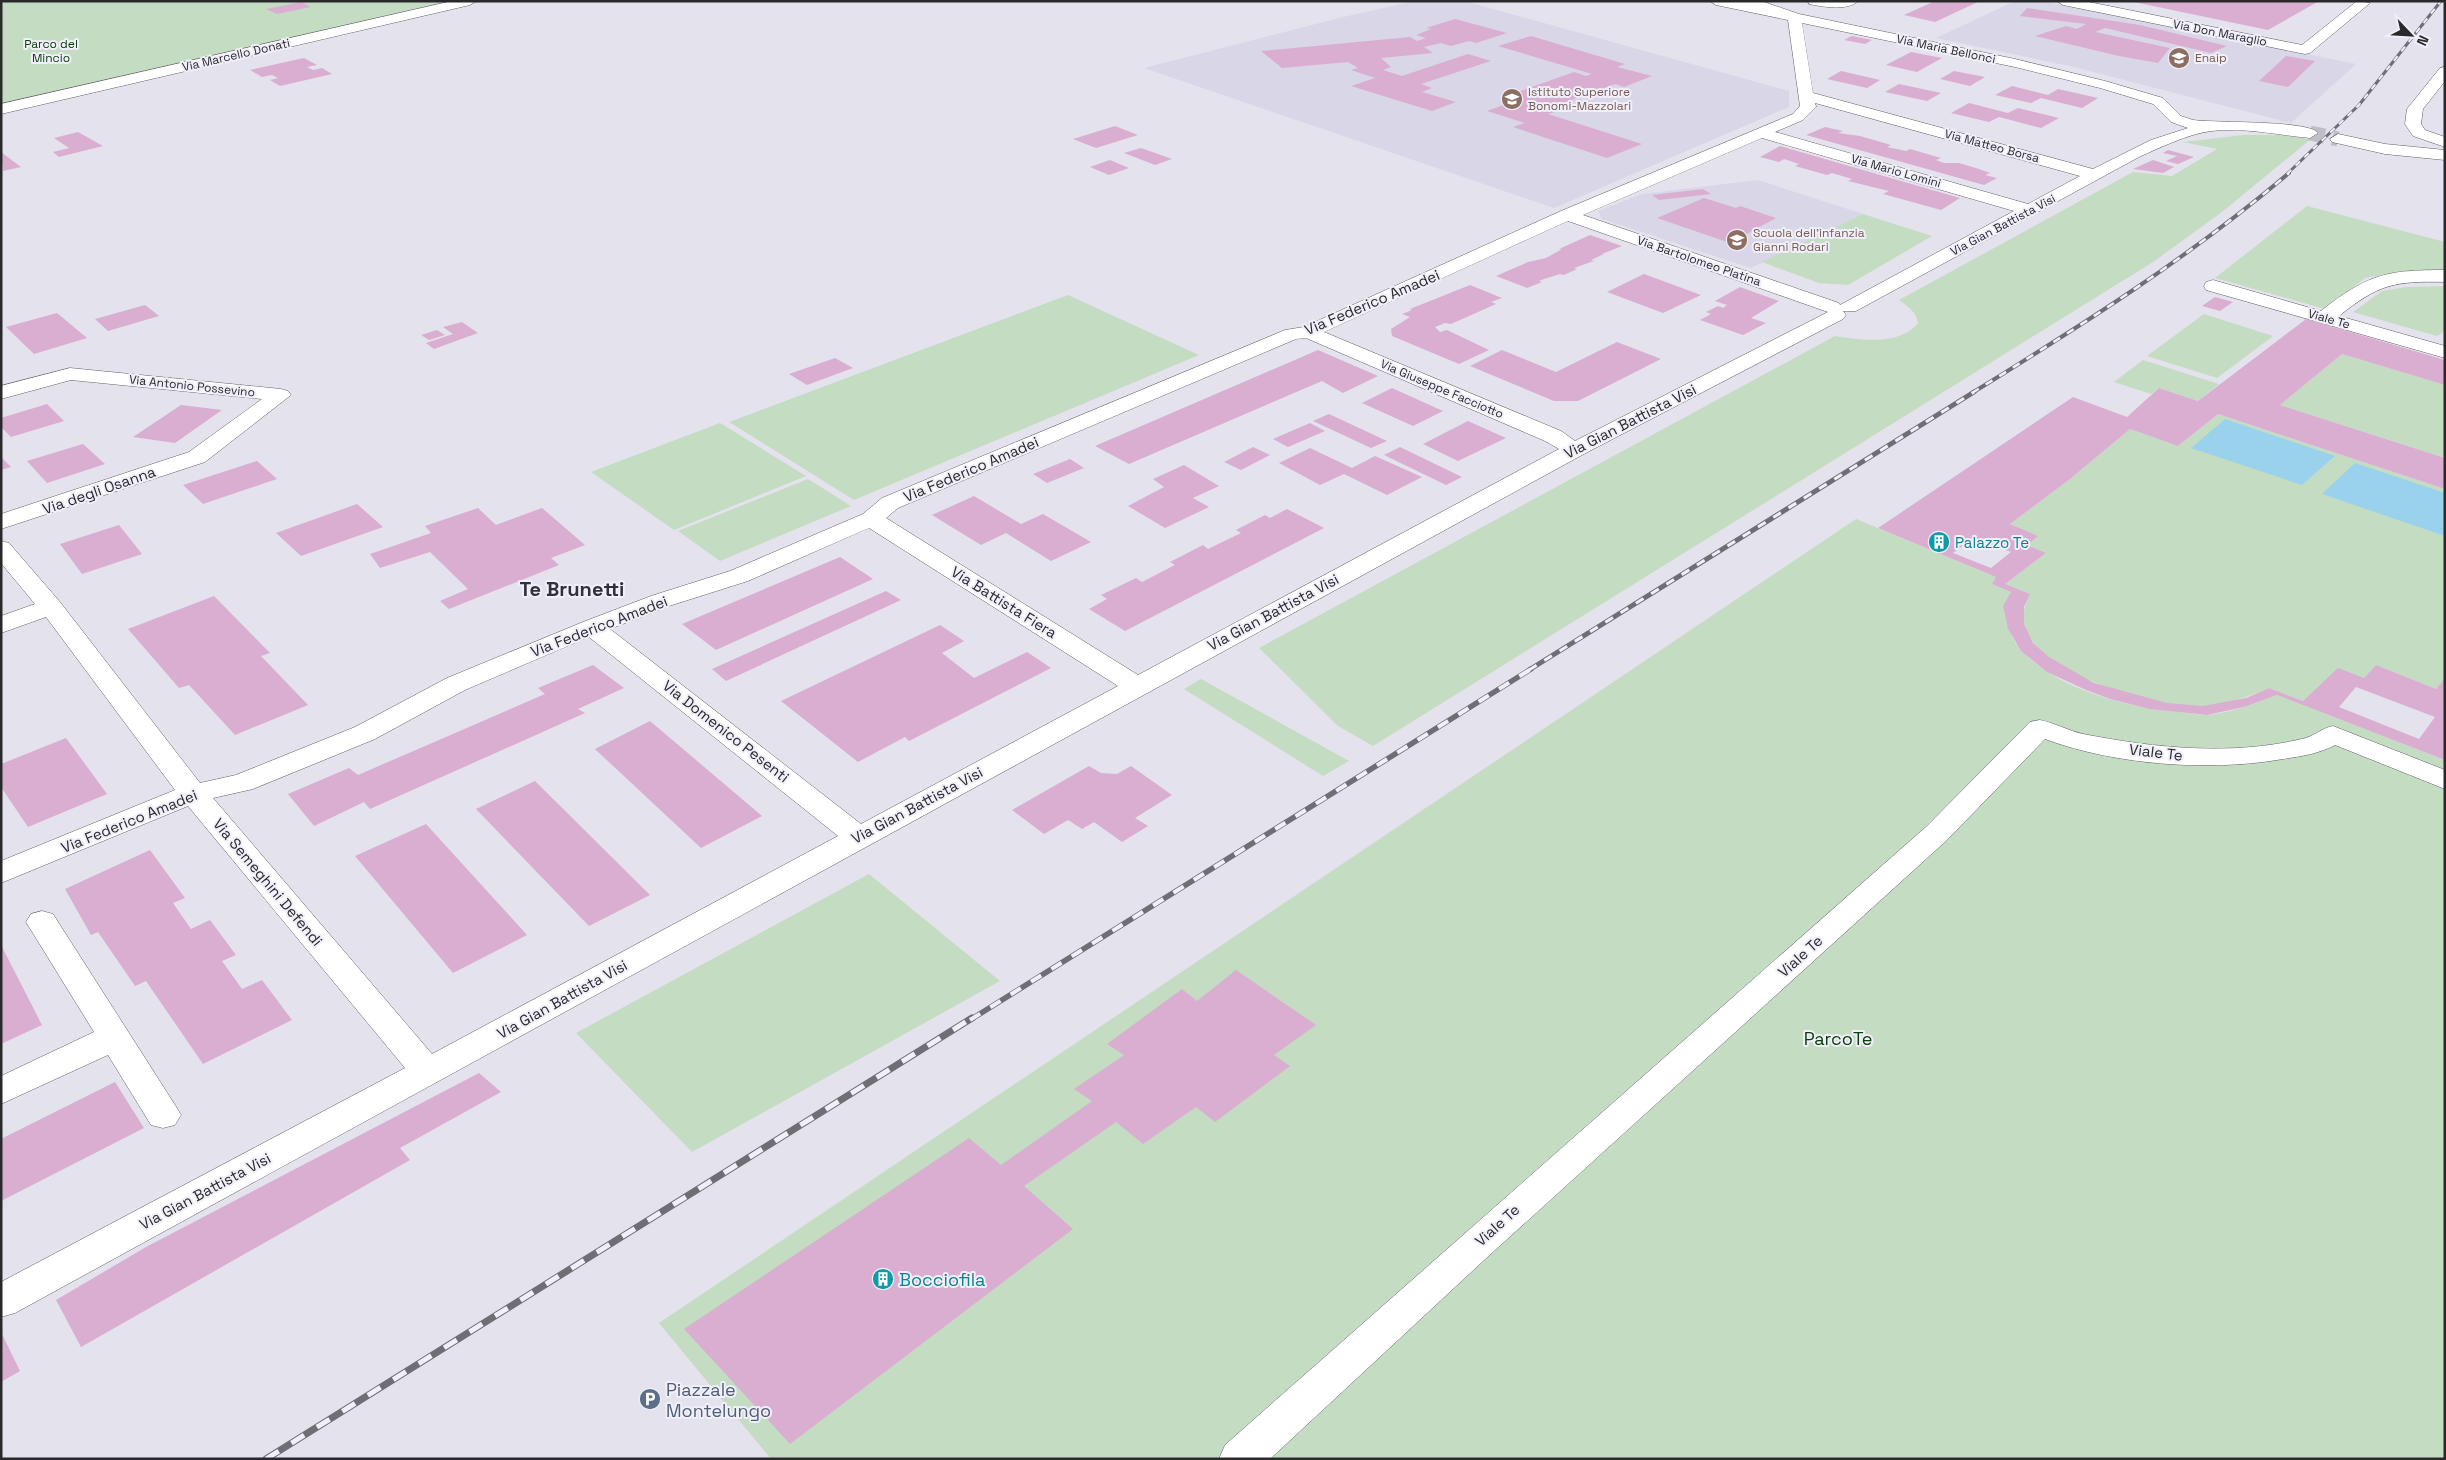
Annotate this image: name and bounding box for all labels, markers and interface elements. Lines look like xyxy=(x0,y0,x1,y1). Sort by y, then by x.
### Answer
north arrow xyxy=(2386,10,2436,60)
street label: Via Don Maraglio xyxy=(2172,16,2268,50)
street label: Via Maria Bellonci xyxy=(1895,31,1997,67)
text: N xyxy=(2413,32,2433,49)
street label: Via Marcello Donati xyxy=(180,35,292,75)
park label: Parco del Mincio xyxy=(24,36,78,66)
school or university icon: Enaip xyxy=(2167,46,2191,70)
place label: Enaip xyxy=(2195,50,2227,66)
place label: Istituto Superiore Bonomi-Mazzolari xyxy=(1528,84,1631,114)
school or university icon: Istituto Superiore Bonomi-Mazzolari xyxy=(1500,87,1524,111)
street label: Via Matteo Borsa xyxy=(1943,126,2041,166)
street label: Via Mario Lomini xyxy=(1849,150,1943,192)
street label: Via Gian Battista Visi xyxy=(1948,190,2058,259)
place label: Scuola dell'infanzia Gianni Rodari xyxy=(1753,225,1865,255)
school or university icon: Scuola dell'infanzia Gianni Rodari xyxy=(1725,228,1749,252)
street label: Via Bartolomeo Platina xyxy=(1635,232,1763,290)
street label: Via Federico Amadei xyxy=(1302,265,1442,339)
street label: Viale Te xyxy=(2306,305,2352,333)
street label: Via Giuseppe Facciotto xyxy=(1378,356,1506,422)
street label: Via Antonio Possevino xyxy=(128,371,256,401)
street label: Via Gian Battista Visi xyxy=(1561,379,1699,463)
street label: Via Federico Amadei xyxy=(901,432,1041,506)
street label: Via degli Osanna xyxy=(40,462,158,518)
building icon: Palazzo Te xyxy=(1927,530,1951,554)
place label: Palazzo Te xyxy=(1955,533,2029,552)
street label: Via Battista Fiera xyxy=(948,562,1061,642)
street label: Via Gian Battista Visi xyxy=(1204,569,1342,655)
district label: Te Brunetti xyxy=(520,576,624,602)
street label: Via Federico Amadei xyxy=(528,591,670,661)
street label: Via Domenico Pesenti xyxy=(659,676,793,786)
street label: Viale Te xyxy=(2128,739,2184,765)
street label: Via Gian Battista Visi xyxy=(848,762,986,848)
street label: Via Federico Amadei xyxy=(58,785,200,857)
street label: Via Semeghini Defendi xyxy=(209,814,327,950)
street label: Viale Te xyxy=(1774,931,1826,981)
street label: Via Gian Battista Visi xyxy=(494,955,630,1043)
park label: ParcoTe xyxy=(1804,1027,1872,1050)
street label: Via Gian Battista Visi xyxy=(136,1148,274,1234)
street label: Viale Te xyxy=(1471,1200,1523,1250)
building icon: Bocciofila xyxy=(871,1267,895,1291)
place label: Bocciofila xyxy=(899,1268,985,1291)
place label: Piazzale Montelungo xyxy=(666,1378,771,1422)
parking icon: Piazzale Montelungo xyxy=(638,1387,662,1411)

